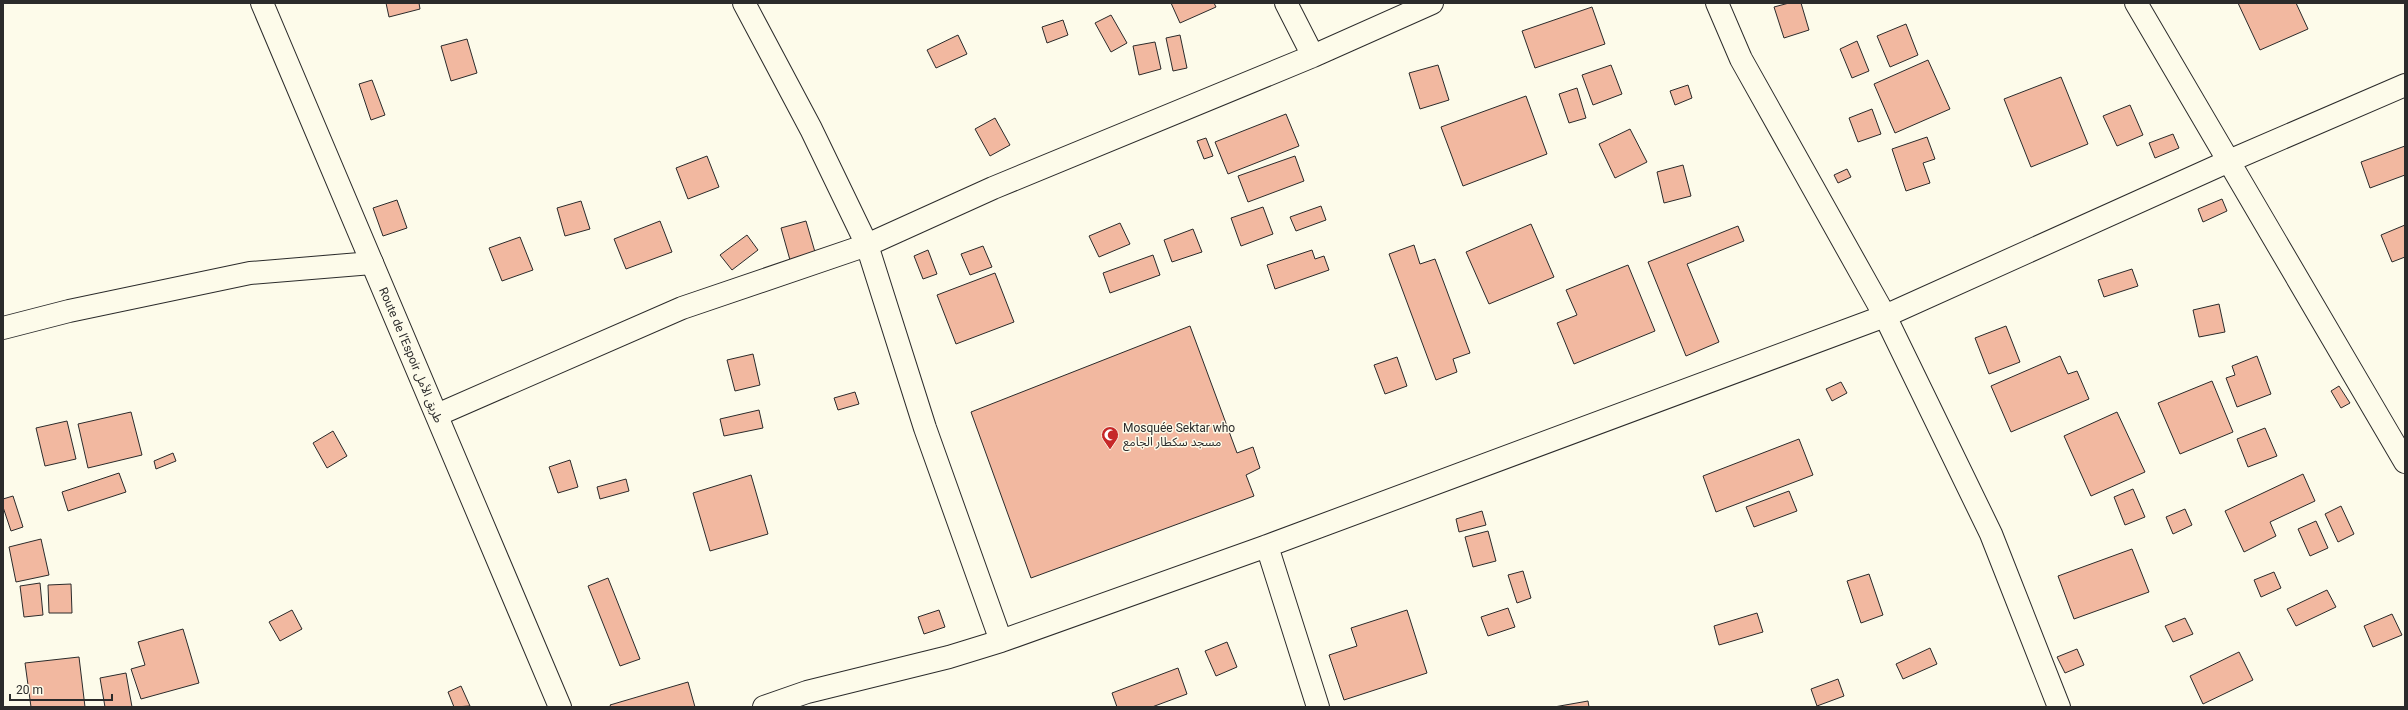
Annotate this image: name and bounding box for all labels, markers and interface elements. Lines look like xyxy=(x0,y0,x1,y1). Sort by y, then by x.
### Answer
street label: Route de l’Espoir طريق الأمل xyxy=(375,285,446,425)
place label: Mosquée Sektar who مسجد سكطار الجامع xyxy=(1123,421,1235,451)
mosque icon: Mosquée Sektar who مسجد سكطار الجامع xyxy=(1100,425,1120,450)
scale bar xyxy=(10,676,112,702)
text: 20 m xyxy=(16,683,43,697)

